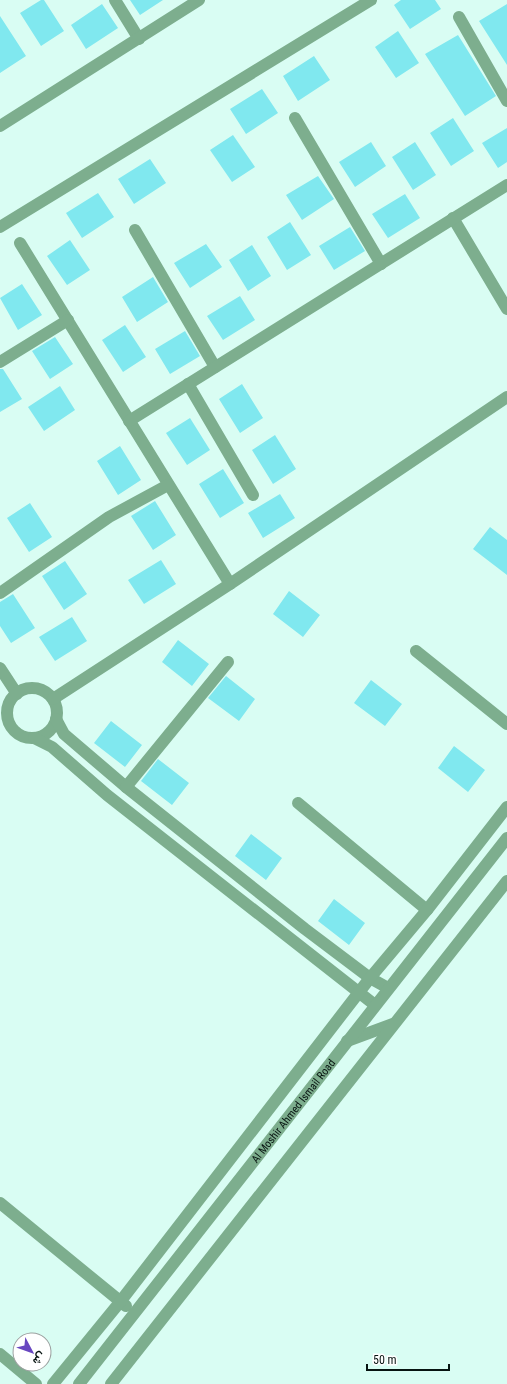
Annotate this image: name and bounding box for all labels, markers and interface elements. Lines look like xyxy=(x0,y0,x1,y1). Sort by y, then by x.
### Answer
street label: Al Moshir Ahmed Ismail Road xyxy=(249,1057,338,1166)
north arrow xyxy=(12,1332,52,1372)
scale bar xyxy=(367,1346,449,1372)
text: ش xyxy=(30,1349,48,1367)
text: 50 m xyxy=(373,1353,397,1367)

